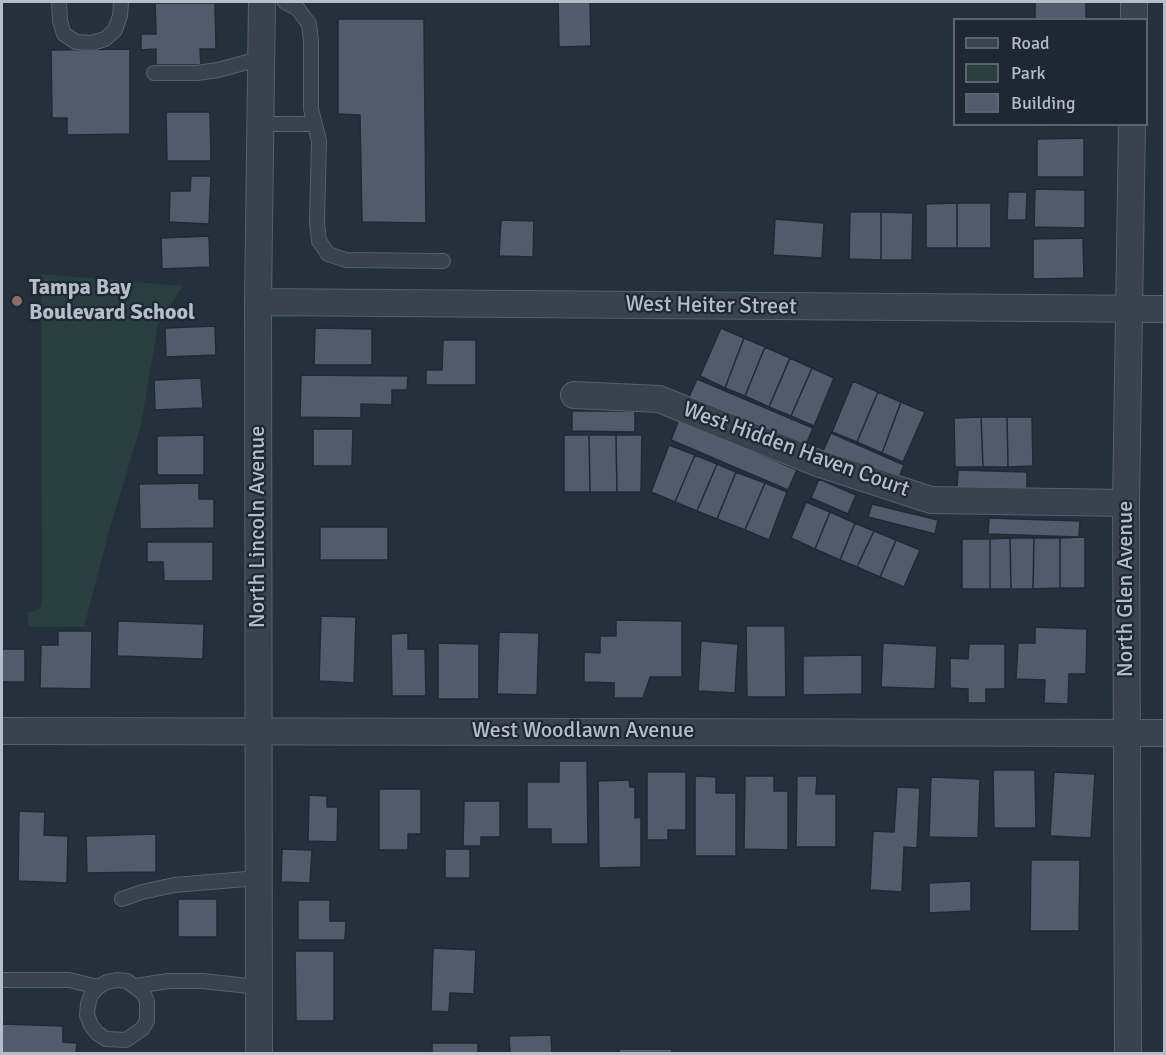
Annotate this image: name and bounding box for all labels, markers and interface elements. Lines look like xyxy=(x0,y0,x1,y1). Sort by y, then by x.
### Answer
legend xyxy=(953,18,1148,126)
text: Road xyxy=(1011,32,1050,54)
text: Park xyxy=(1011,62,1046,84)
text: Building xyxy=(1011,92,1075,114)
place label: Tampa Bay Boulevard School xyxy=(29,275,195,326)
street label: West Heiter Street xyxy=(625,291,797,321)
marker: Tampa Bay Boulevard School xyxy=(10,294,24,308)
street label: West Hidden Haven Court xyxy=(679,397,913,503)
street label: North Lincoln Avenue xyxy=(245,426,271,628)
street label: North Glen Avenue xyxy=(1113,501,1139,677)
street label: West Woodlawn Avenue xyxy=(472,718,694,744)

